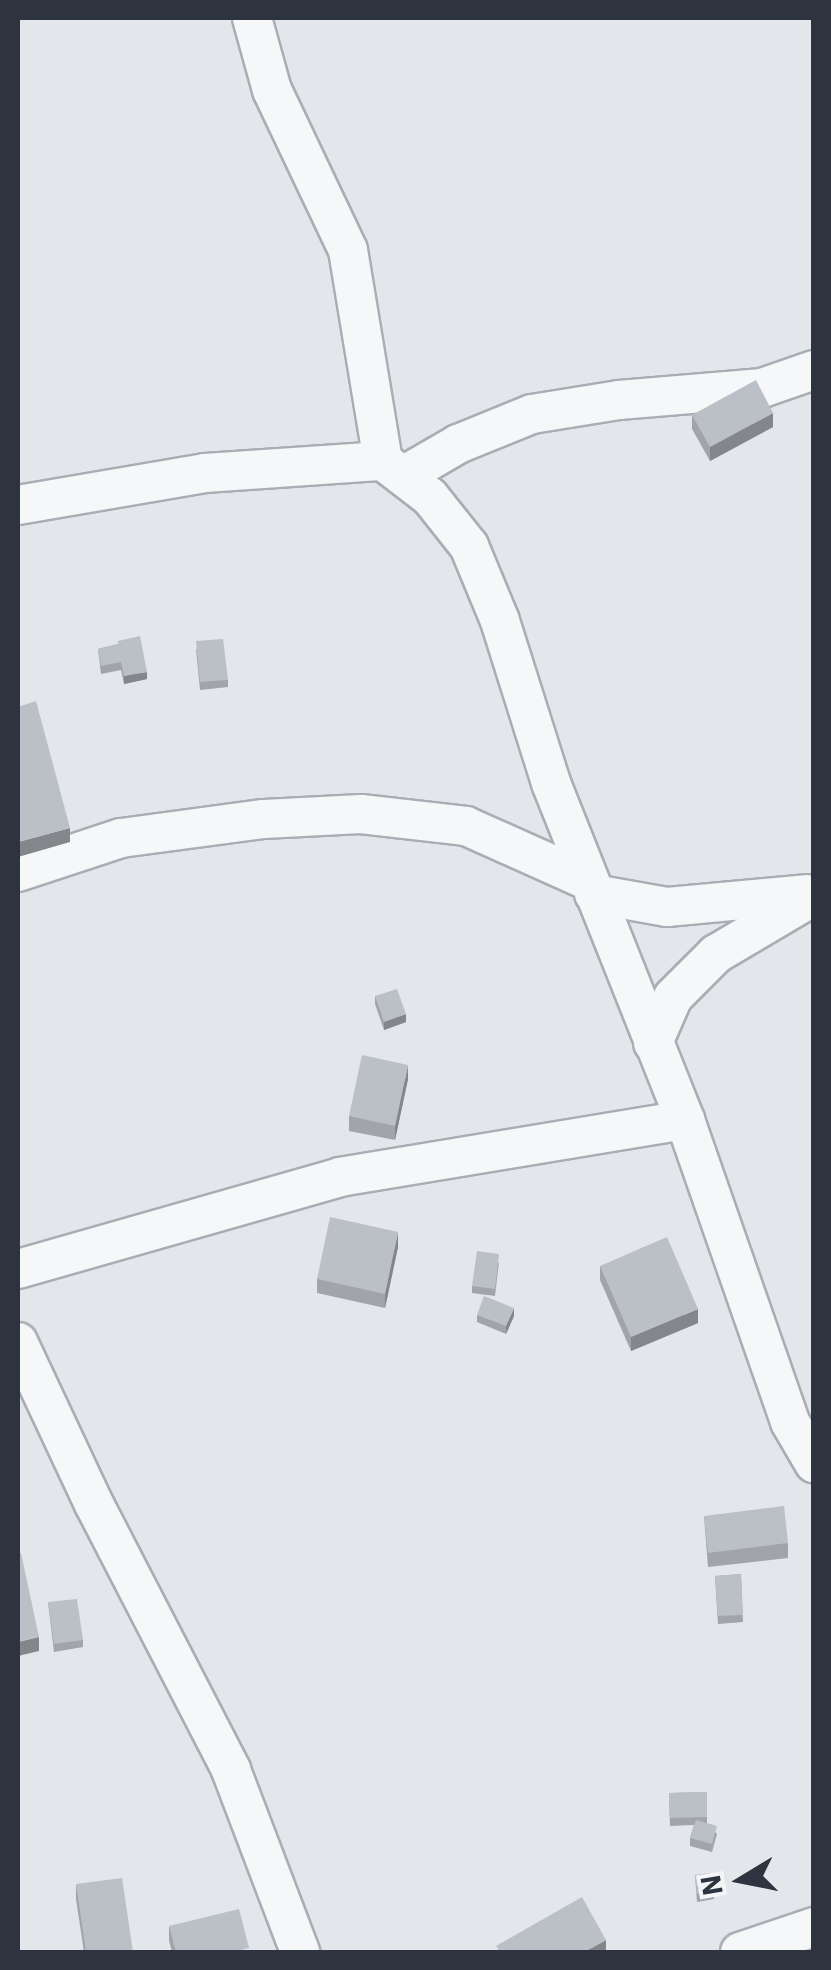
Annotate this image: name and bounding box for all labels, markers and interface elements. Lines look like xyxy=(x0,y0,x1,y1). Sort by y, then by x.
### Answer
north arrow xyxy=(691,1830,791,1930)
text: N xyxy=(691,1872,731,1898)

